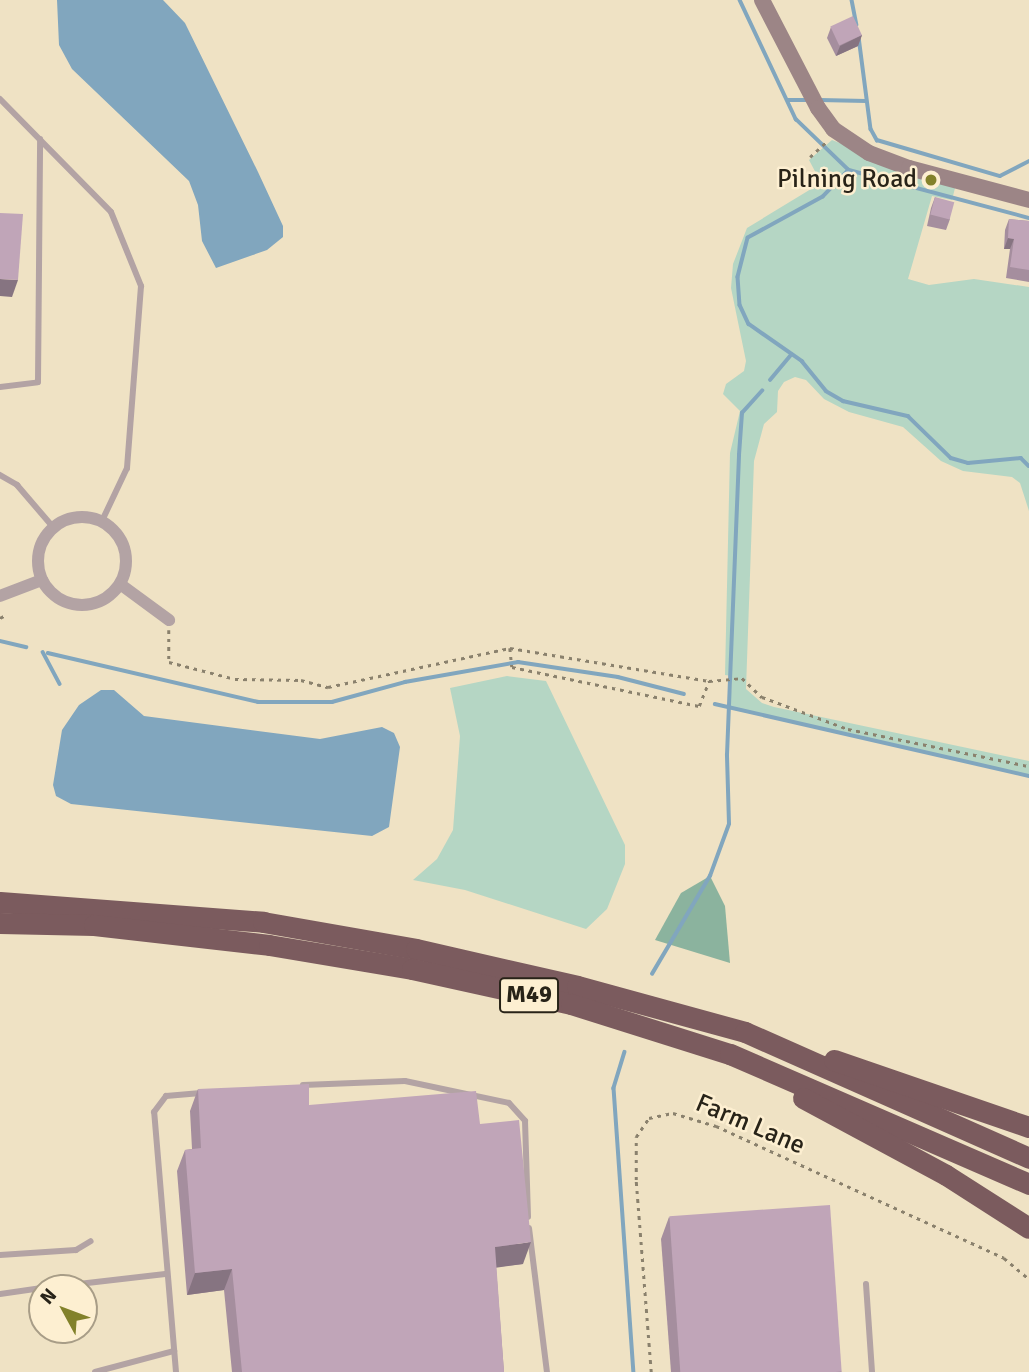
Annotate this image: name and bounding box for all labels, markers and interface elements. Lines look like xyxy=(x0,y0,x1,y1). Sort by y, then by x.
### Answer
place label: Pilning Road xyxy=(777,164,917,196)
marker: Pilning Road xyxy=(923,172,939,188)
road number: M49 xyxy=(498,974,560,1015)
street label: Farm Lane xyxy=(691,1088,809,1162)
north arrow xyxy=(28,1274,98,1344)
text: N xyxy=(35,1284,62,1309)

